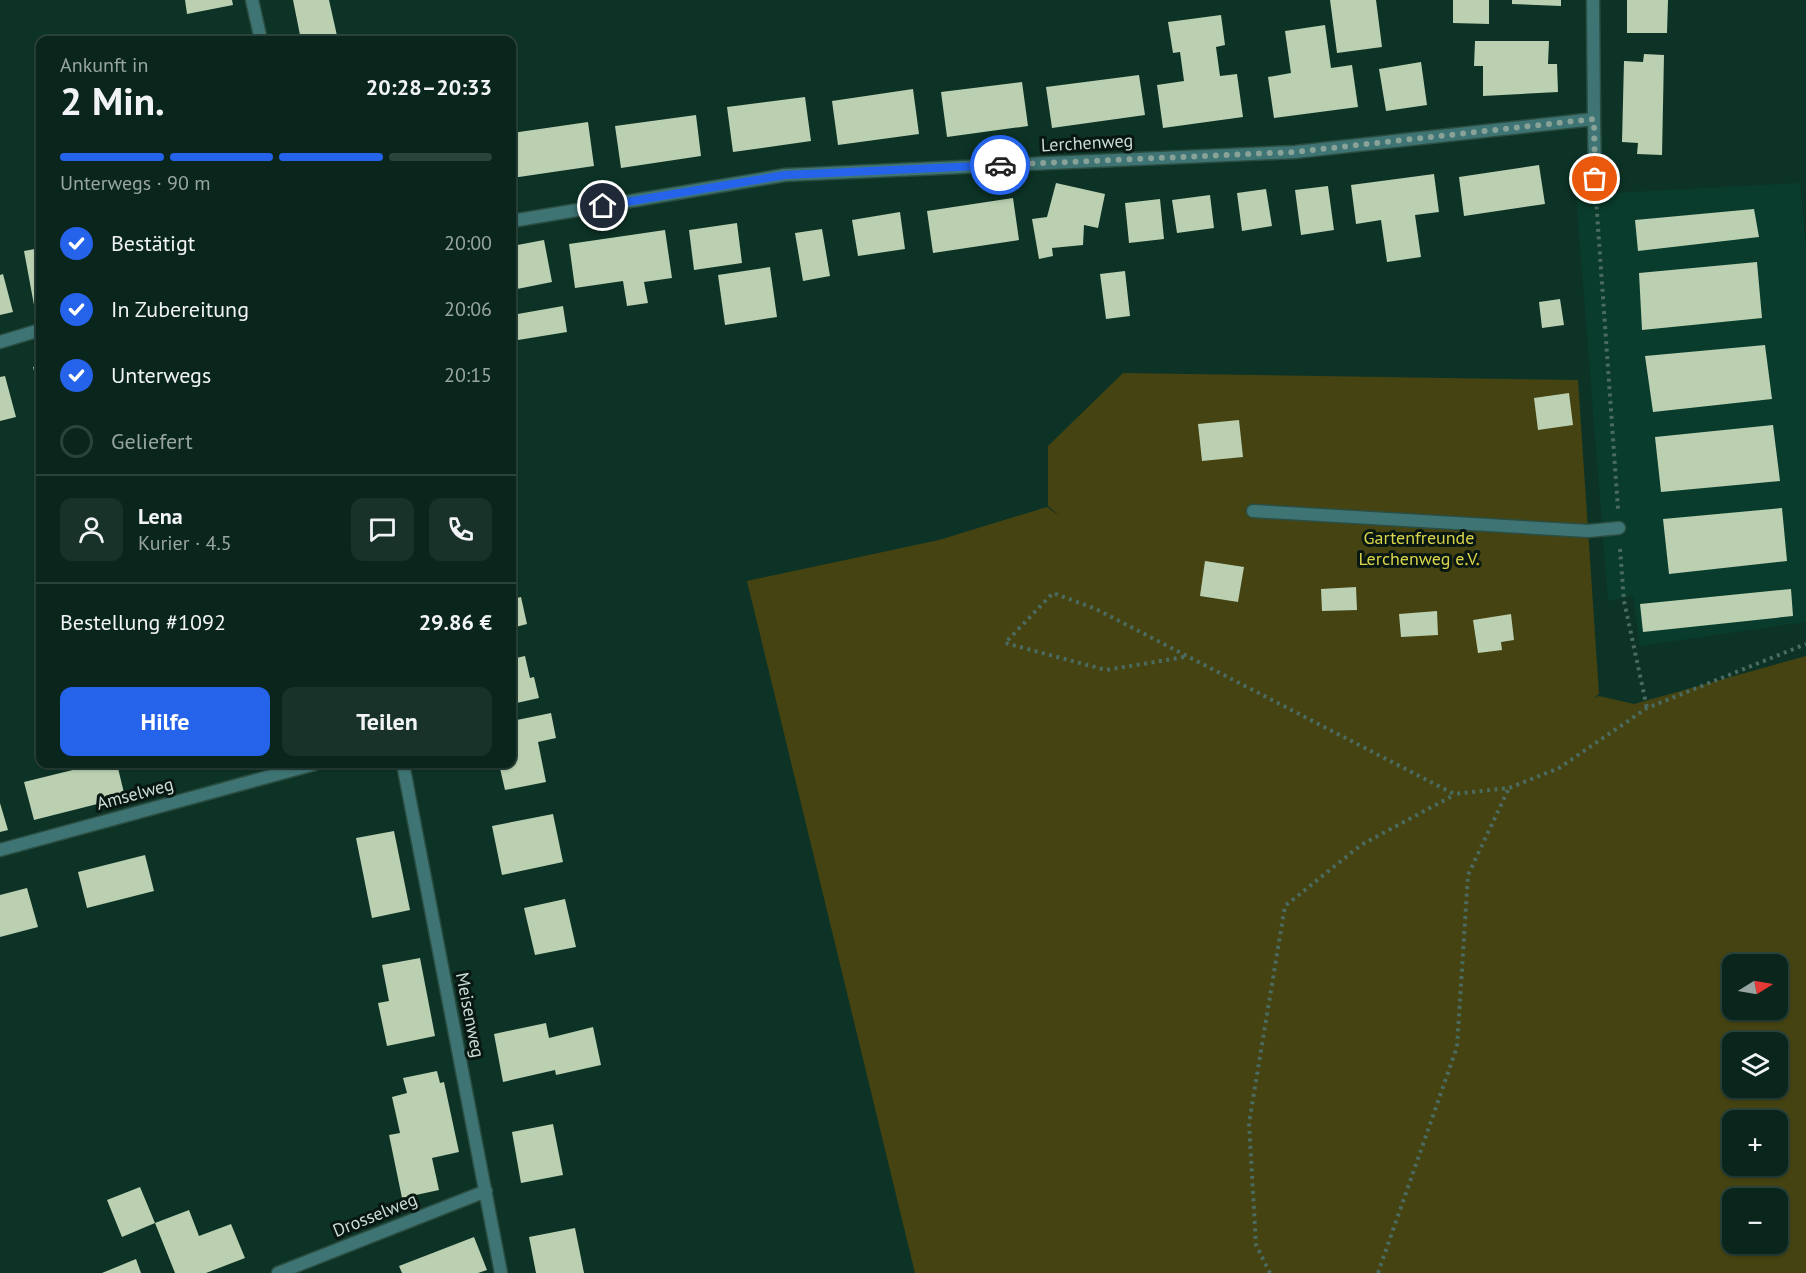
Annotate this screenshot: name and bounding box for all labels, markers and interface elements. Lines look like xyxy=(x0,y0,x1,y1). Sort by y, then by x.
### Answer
text: Ankunft in xyxy=(60,52,148,78)
text: 20:28–20:33 xyxy=(366,73,492,101)
text: 2 Min. xyxy=(60,75,165,126)
street label: Lerchenweg xyxy=(1040,129,1134,156)
courier xyxy=(970,135,1030,195)
icon: car xyxy=(984,149,1017,182)
pin xyxy=(1569,153,1620,204)
icon: bag xyxy=(1578,162,1611,195)
text: Unterwegs · 90 m xyxy=(60,170,210,196)
pin xyxy=(577,180,628,231)
icon: home xyxy=(586,189,619,222)
icon: check xyxy=(60,227,93,260)
text: Bestätigt xyxy=(111,229,195,257)
text: 20:00 xyxy=(444,230,492,256)
icon: check xyxy=(60,293,93,326)
text: In Zubereitung xyxy=(111,295,249,323)
text: 20:06 xyxy=(444,296,492,322)
icon: check xyxy=(60,359,93,392)
text: Unterwegs xyxy=(111,361,211,389)
text: 20:15 xyxy=(444,362,492,388)
text: Geliefert xyxy=(111,427,193,455)
button: person xyxy=(60,498,123,561)
button: chat xyxy=(351,498,414,561)
button: phone xyxy=(429,498,492,561)
text: Lena xyxy=(138,502,183,530)
park label: Gartenfreunde Lerchenweg e.V. xyxy=(1358,526,1480,570)
text: Kurier · 4.5 xyxy=(138,530,232,556)
text: Bestellung #1092 xyxy=(60,608,226,636)
text: 29.86 € xyxy=(419,608,492,636)
button: Hilfe xyxy=(60,687,270,756)
button: Teilen xyxy=(282,687,492,756)
street label: Amselweg xyxy=(94,772,176,815)
north arrow xyxy=(1722,954,1788,1020)
map controls xyxy=(1722,954,1788,1254)
street label: Meisenweg xyxy=(451,970,490,1060)
button: layers xyxy=(1722,1032,1788,1098)
button: + xyxy=(1722,1110,1788,1176)
street label: Drosselweg xyxy=(329,1187,420,1242)
button: − xyxy=(1722,1188,1788,1254)

